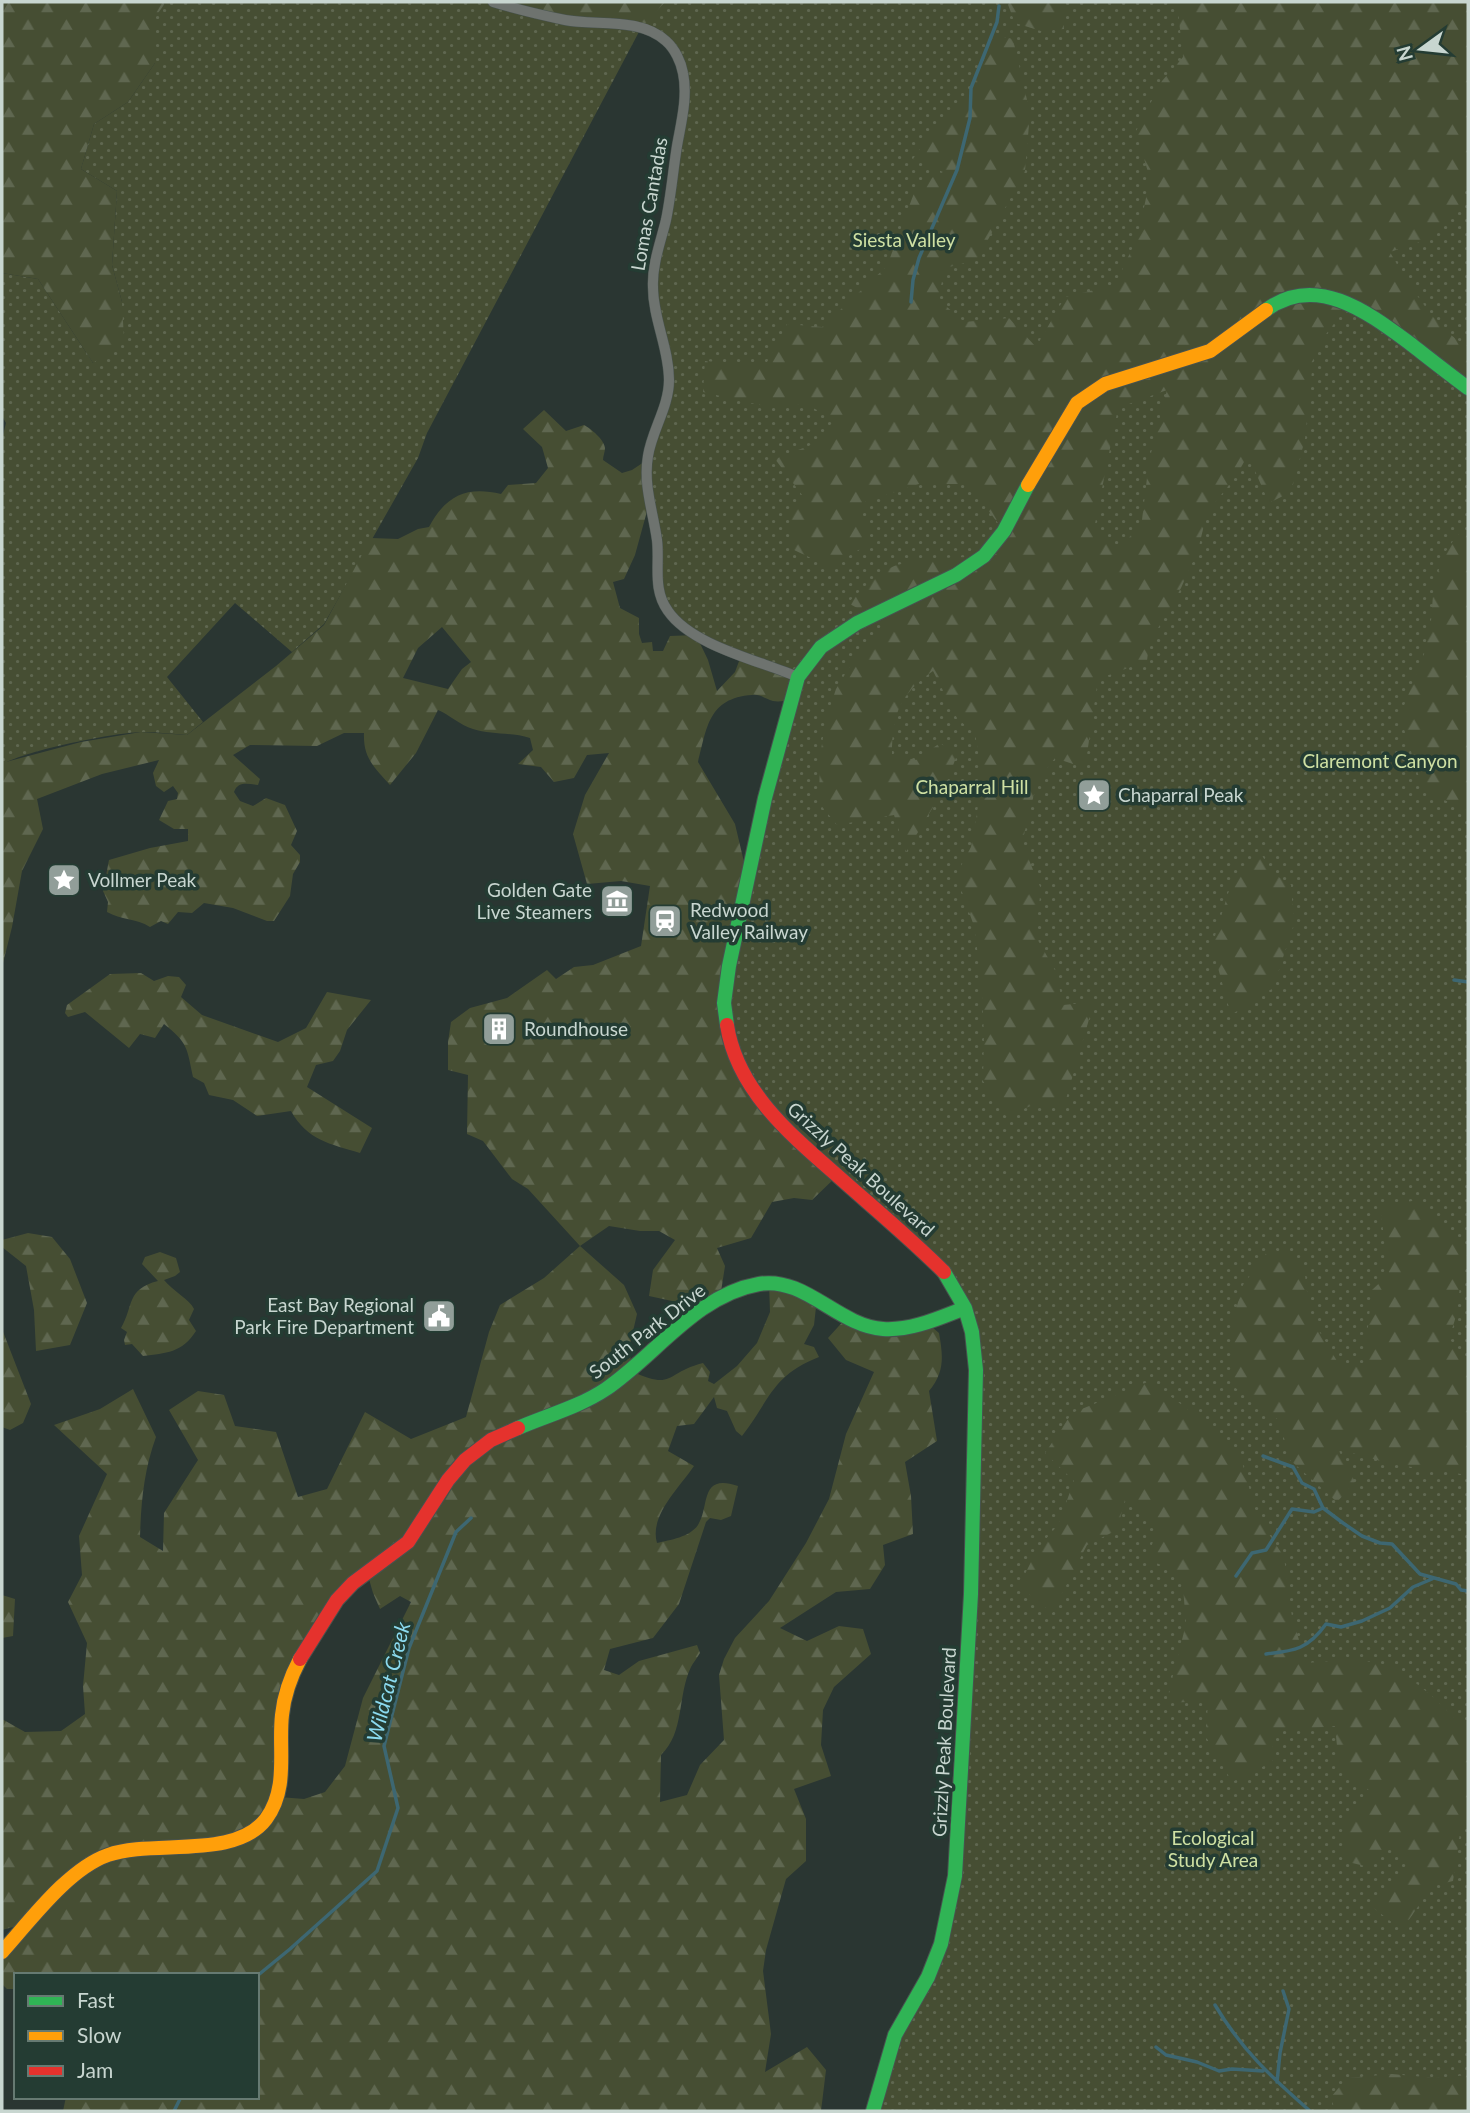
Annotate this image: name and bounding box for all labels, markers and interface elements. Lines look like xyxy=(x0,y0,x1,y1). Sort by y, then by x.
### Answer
north arrow xyxy=(1386,14,1456,84)
text: N xyxy=(1391,43,1417,64)
street label: Lomas Cantadas xyxy=(625,135,672,272)
park label: Siesta Valley xyxy=(853,228,956,251)
park label: Claremont Canyon xyxy=(1302,749,1458,772)
park label: Chaparral Hill xyxy=(915,775,1029,798)
place icon: Chaparral Peak xyxy=(1075,776,1113,814)
place label: Chaparral Peak xyxy=(1118,783,1244,806)
place icon: Vollmer Peak xyxy=(45,861,83,899)
place label: Vollmer Peak xyxy=(88,868,197,891)
place label: Golden Gate Live Steamers xyxy=(476,878,592,923)
museum icon: Golden Gate Live Steamers xyxy=(598,882,636,920)
place label: Redwood Valley Railway xyxy=(690,898,808,943)
station icon: Redwood Valley Railway xyxy=(646,902,684,940)
building icon: Roundhouse xyxy=(480,1010,518,1048)
place label: Roundhouse xyxy=(524,1017,628,1040)
street label: Grizzly Peak Boulevard xyxy=(783,1097,940,1241)
street label: South Park Drive xyxy=(584,1278,709,1383)
place label: East Bay Regional Park Fire Department xyxy=(234,1293,414,1338)
public building icon: East Bay Regional Park Fire Department xyxy=(420,1297,458,1335)
water label: Wildcat Creek xyxy=(361,1618,415,1744)
street label: Grizzly Peak Boulevard xyxy=(927,1647,960,1837)
park label: Ecological Study Area xyxy=(1168,1826,1258,1871)
legend xyxy=(14,1973,259,2099)
text: Fast xyxy=(77,1987,115,2012)
text: Slow xyxy=(77,2022,122,2047)
text: Jam xyxy=(77,2057,113,2082)

